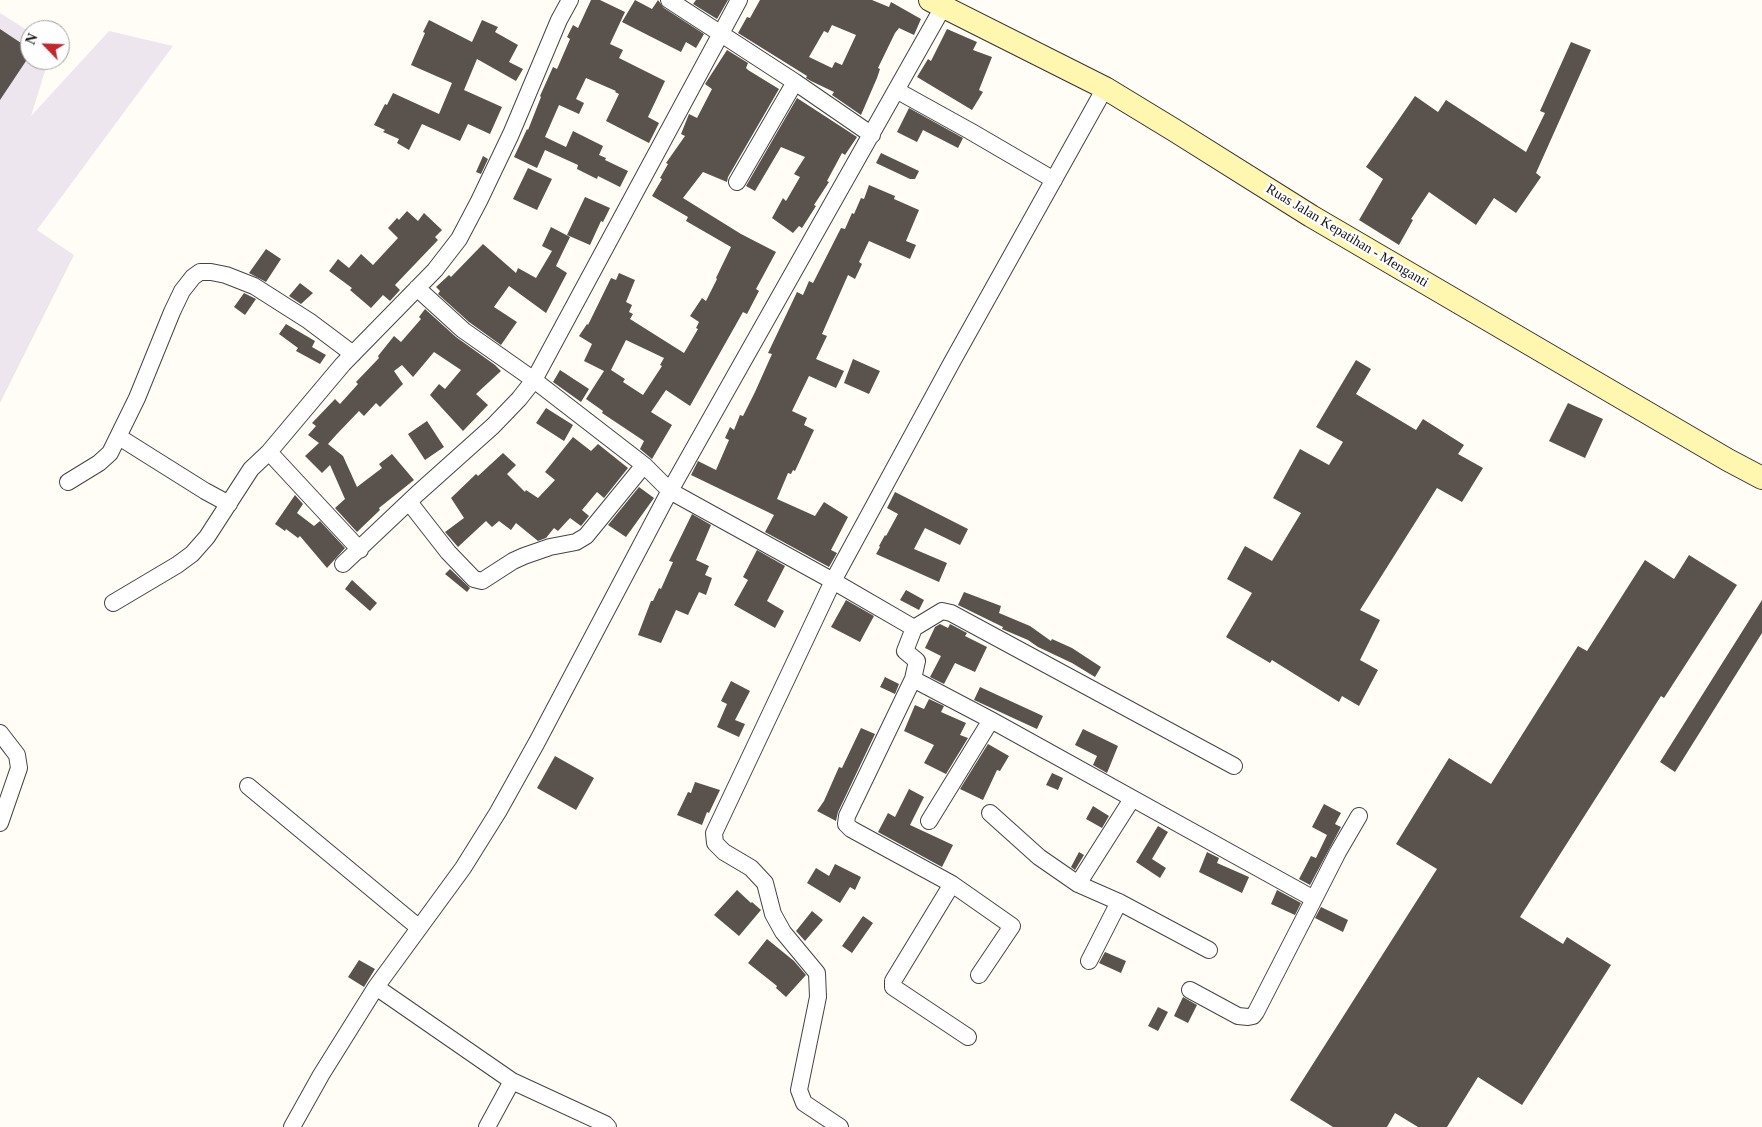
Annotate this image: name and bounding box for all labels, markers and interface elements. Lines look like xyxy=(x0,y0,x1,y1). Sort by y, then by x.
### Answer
north arrow xyxy=(20,20,70,70)
text: N xyxy=(23,31,41,47)
street label: Ruas Jalan Kepatihan - Menganti xyxy=(1263,181,1431,291)

